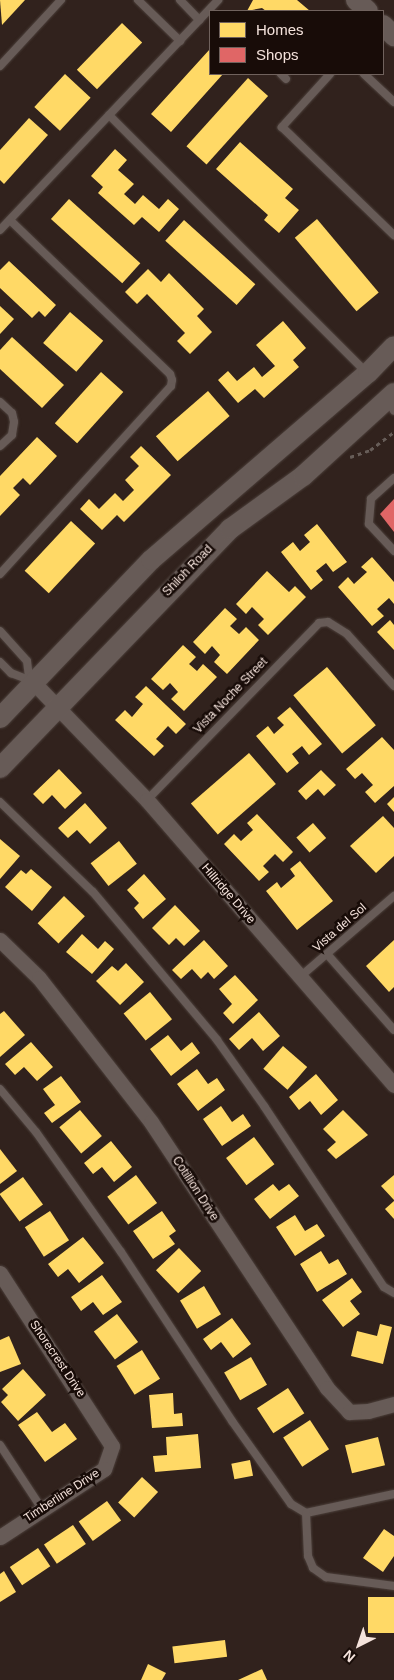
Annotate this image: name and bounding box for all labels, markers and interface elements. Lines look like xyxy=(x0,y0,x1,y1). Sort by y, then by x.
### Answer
legend xyxy=(209,10,384,75)
text: Homes xyxy=(256,21,304,38)
text: Shops xyxy=(256,46,299,63)
street label: Shiloh Road xyxy=(160,542,216,600)
street label: Vista Noche Street xyxy=(191,655,271,737)
street label: Hillridge Drive xyxy=(198,861,258,927)
street label: Vista del Sol xyxy=(310,901,370,955)
street label: Cotillion Drive xyxy=(169,1154,221,1224)
street label: Shorecrest Drive xyxy=(26,1318,88,1400)
street label: Timberline Drive xyxy=(22,1466,102,1526)
north arrow xyxy=(334,1620,384,1670)
text: N xyxy=(340,1647,358,1666)

